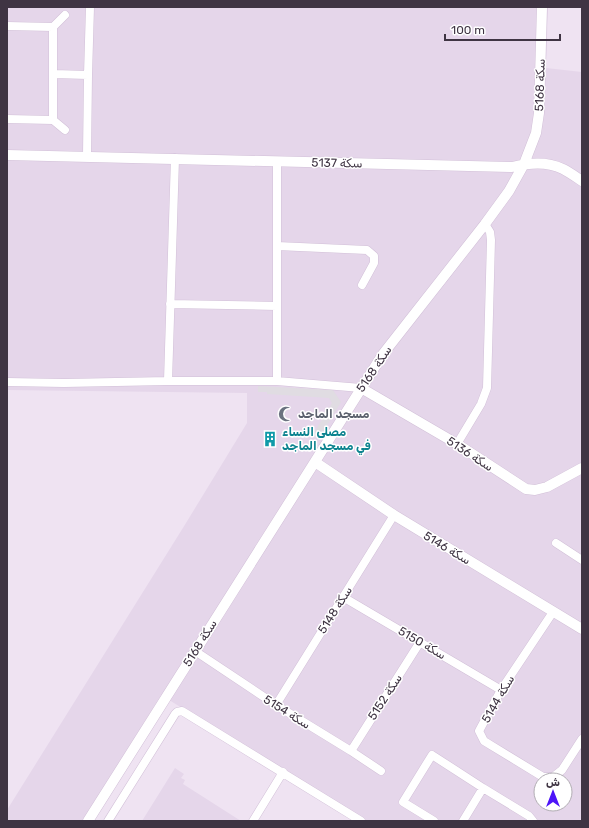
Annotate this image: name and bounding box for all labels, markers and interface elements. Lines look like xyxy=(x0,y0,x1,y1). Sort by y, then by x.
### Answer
scale bar xyxy=(445,16,560,42)
text: 100 m xyxy=(451,23,485,37)
street label: سكة 5168 xyxy=(532,58,548,112)
street label: سكة 5137 xyxy=(311,156,363,170)
street label: سكة 5168 xyxy=(353,343,395,395)
mosque icon: مسجد الماجد xyxy=(277,405,295,423)
place label: مسجد الماجد xyxy=(298,407,370,421)
place label: مصلى النساء في مسجد الماجد xyxy=(282,425,371,455)
building icon: مصلى النساء في مسجد الماجد xyxy=(261,430,279,448)
street label: سكة 5136 xyxy=(444,434,496,474)
street label: سكة 5146 xyxy=(421,528,473,568)
street label: سكة 5148 xyxy=(315,584,355,636)
street label: سكة 5168 xyxy=(180,617,220,669)
street label: سكة 5150 xyxy=(396,624,448,662)
street label: سكة 5152 xyxy=(365,671,405,723)
street label: سكة 5144 xyxy=(479,673,517,725)
street label: سكة 5154 xyxy=(261,692,313,732)
north arrow xyxy=(533,772,573,812)
text: ش xyxy=(546,776,560,789)

